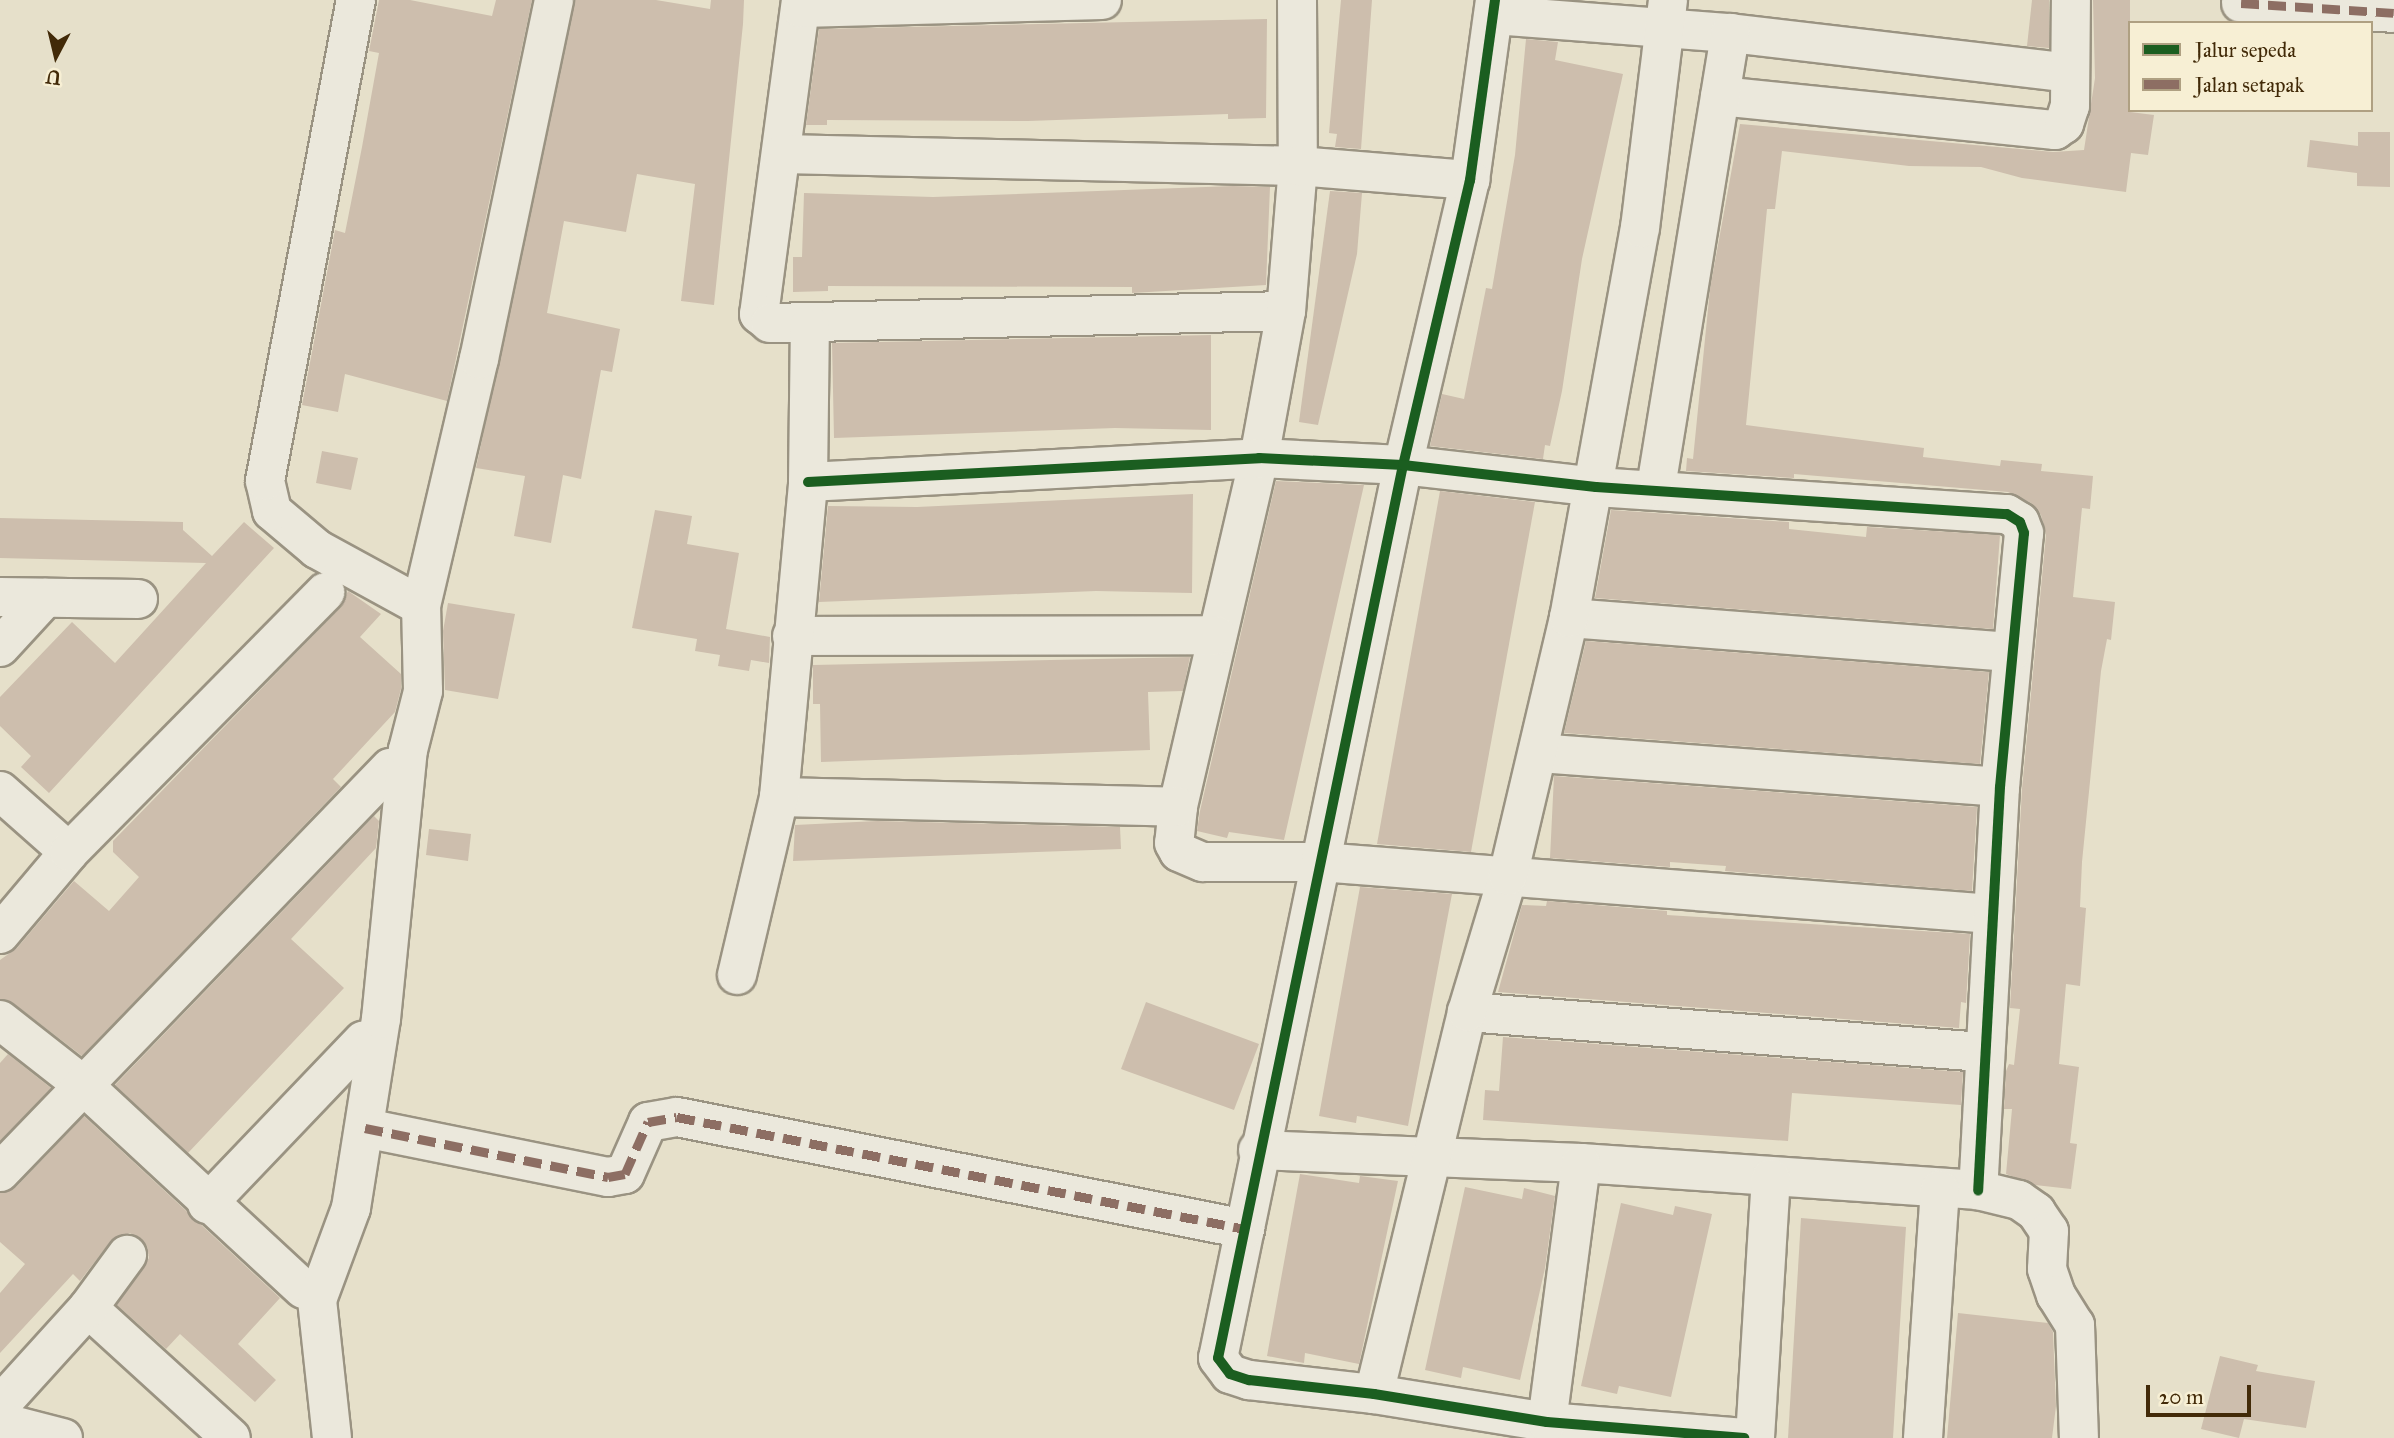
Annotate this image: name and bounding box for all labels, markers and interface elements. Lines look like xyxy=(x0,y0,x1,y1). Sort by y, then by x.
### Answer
north arrow xyxy=(21,21,91,91)
legend xyxy=(2128,21,2373,112)
text: Jalur sepeda xyxy=(2195,37,2296,63)
text: U xyxy=(45,65,62,90)
text: Jalan setapak xyxy=(2195,72,2304,98)
scale bar xyxy=(2149,1372,2254,1416)
text: 20 m xyxy=(2159,1384,2204,1410)

